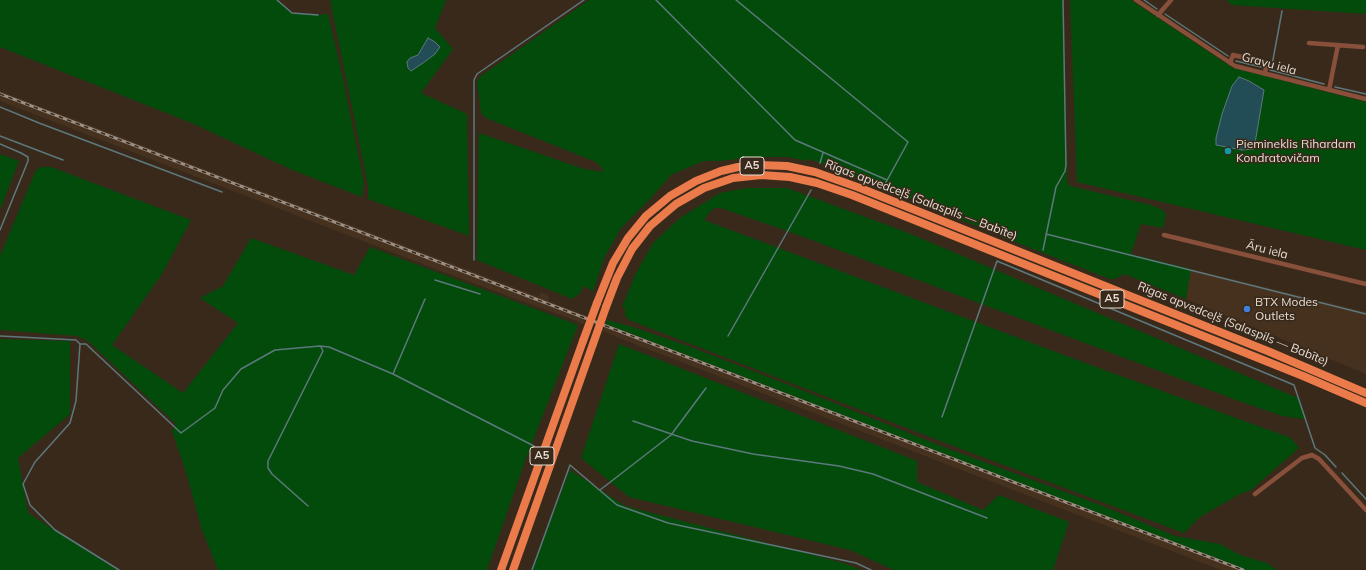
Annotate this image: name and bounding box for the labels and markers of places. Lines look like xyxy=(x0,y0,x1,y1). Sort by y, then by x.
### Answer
place label: Piemineklis Rihardam Kondratovičam xyxy=(1236,137,1356,165)
marker: Piemineklis Rihardam Kondratovičam xyxy=(1223,146,1233,156)
place label: BTX Modes Outlets xyxy=(1255,295,1318,323)
marker: BTX Modes Outlets xyxy=(1242,304,1252,314)

